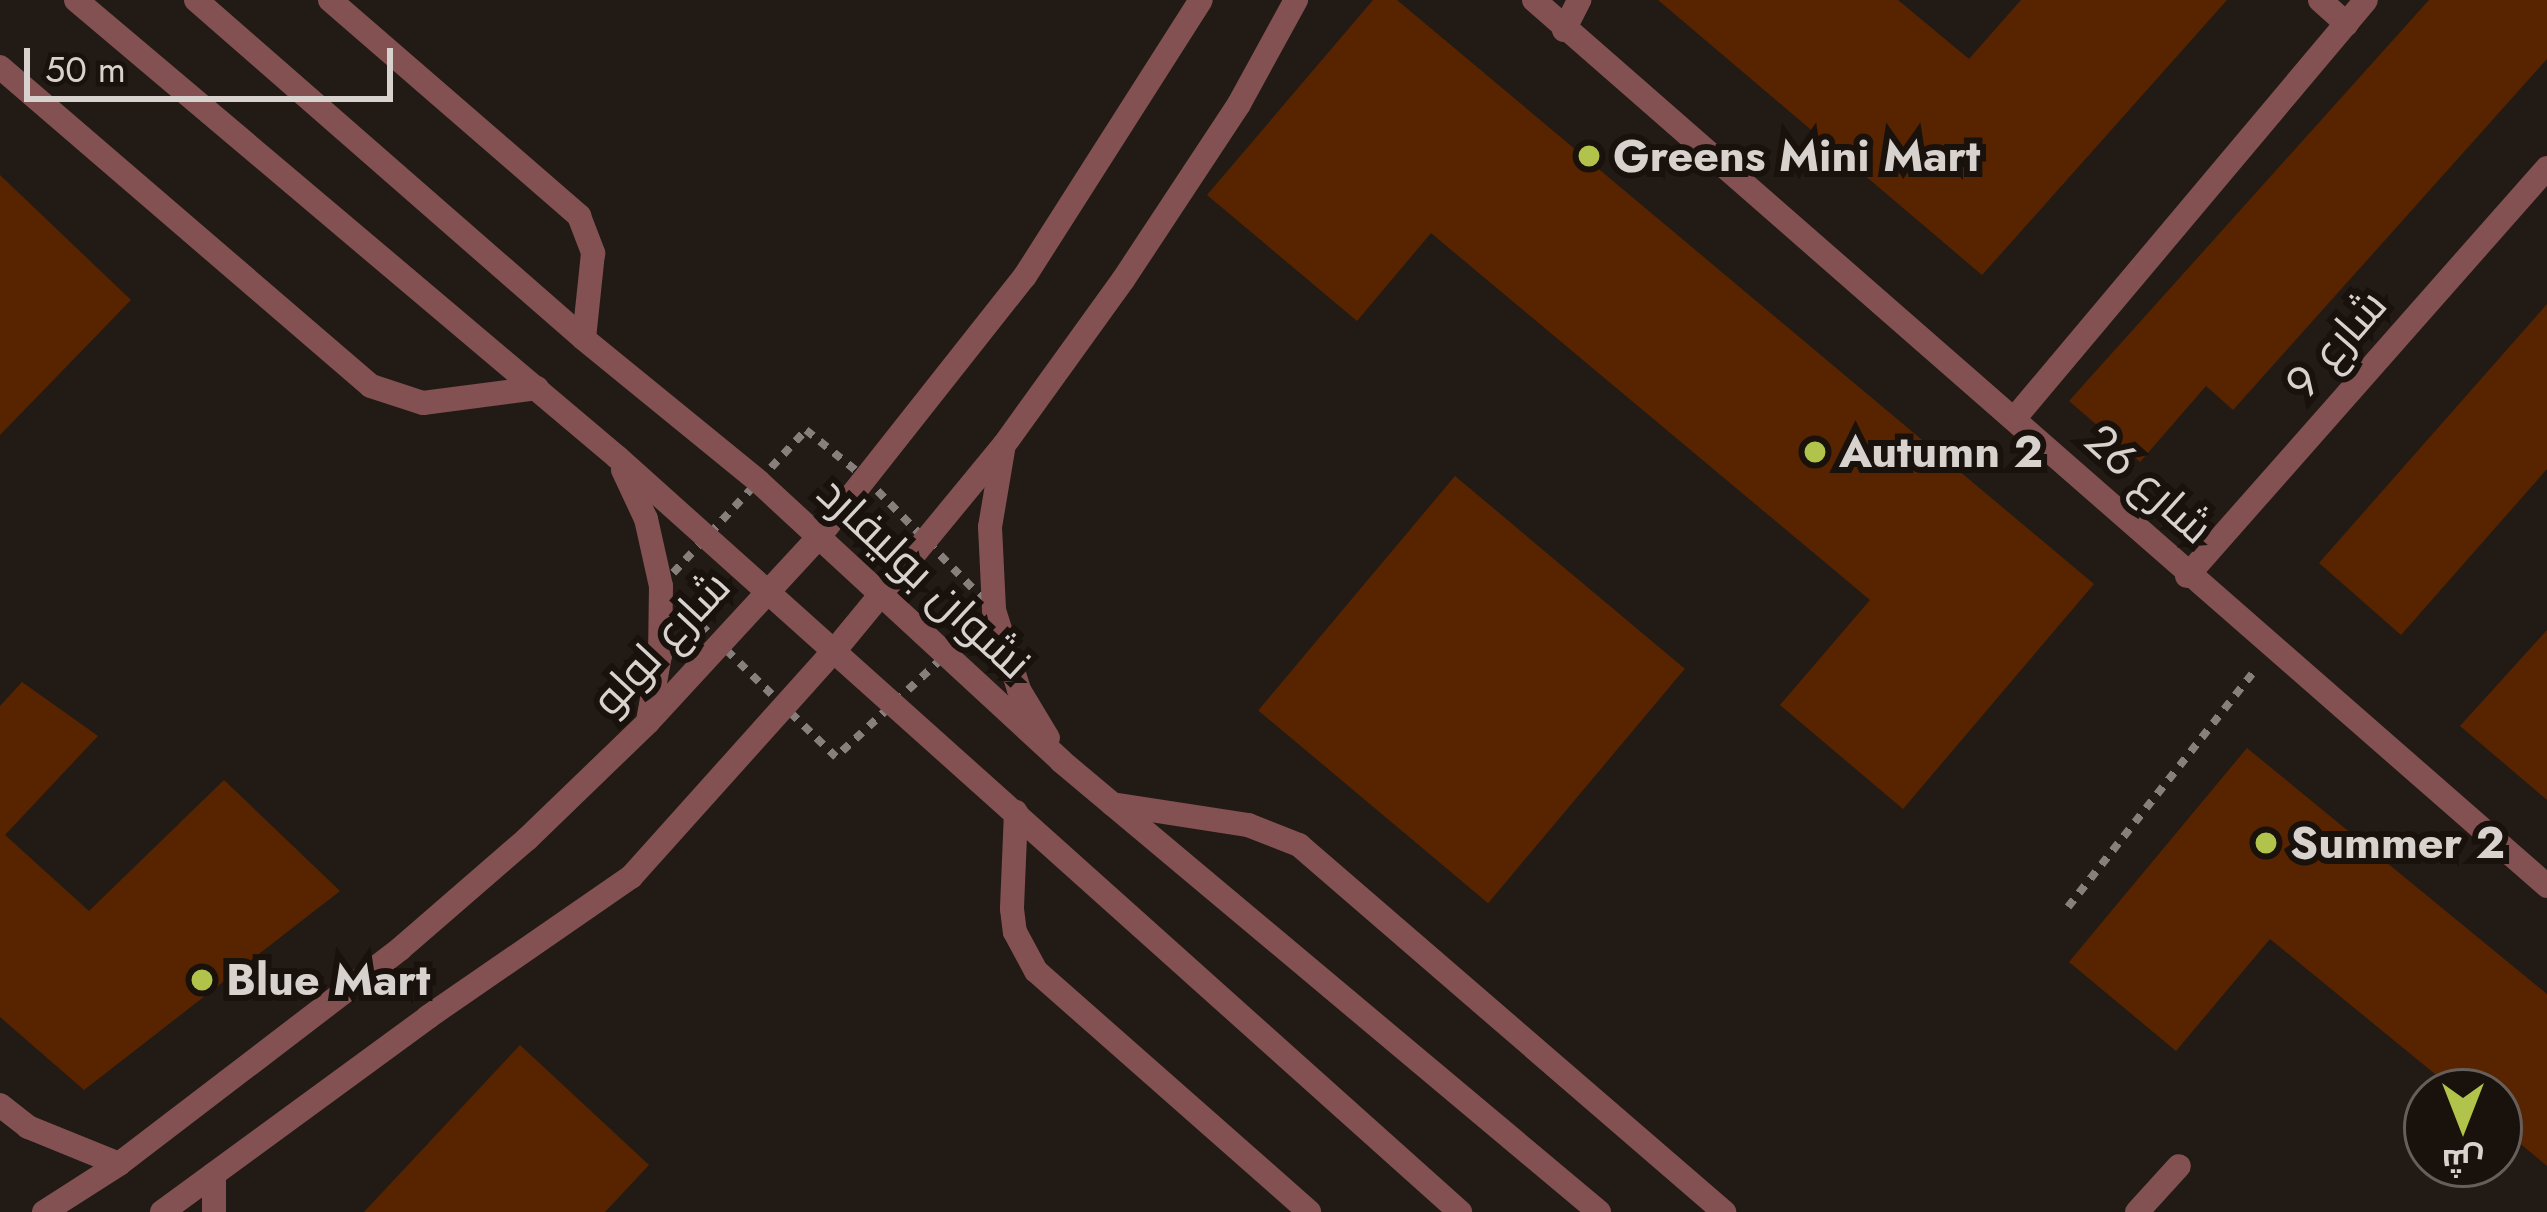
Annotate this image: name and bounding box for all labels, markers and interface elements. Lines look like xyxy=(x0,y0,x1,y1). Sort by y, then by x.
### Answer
scale bar xyxy=(30,24,399,98)
text: 50 m xyxy=(45,43,126,95)
place label: Greens Mini Mart xyxy=(1613,129,1980,183)
marker: Greens Mini Mart xyxy=(1576,143,1602,169)
street label: شارع 9 xyxy=(2274,279,2398,409)
street label: شارع 26 xyxy=(2074,413,2224,555)
place label: Autumn 2 xyxy=(1839,425,2043,479)
marker: Autumn 2 xyxy=(1802,439,1828,465)
street label: نشوان بوليفارد xyxy=(806,466,1042,690)
street label: شارع لولو xyxy=(581,560,741,726)
place label: Summer 2 xyxy=(2290,816,2505,870)
marker: Summer 2 xyxy=(2253,830,2279,856)
place label: Blue Mart xyxy=(226,953,430,1007)
marker: Blue Mart xyxy=(189,967,215,993)
north arrow xyxy=(2403,1068,2523,1188)
text: ش xyxy=(2442,1138,2484,1185)

